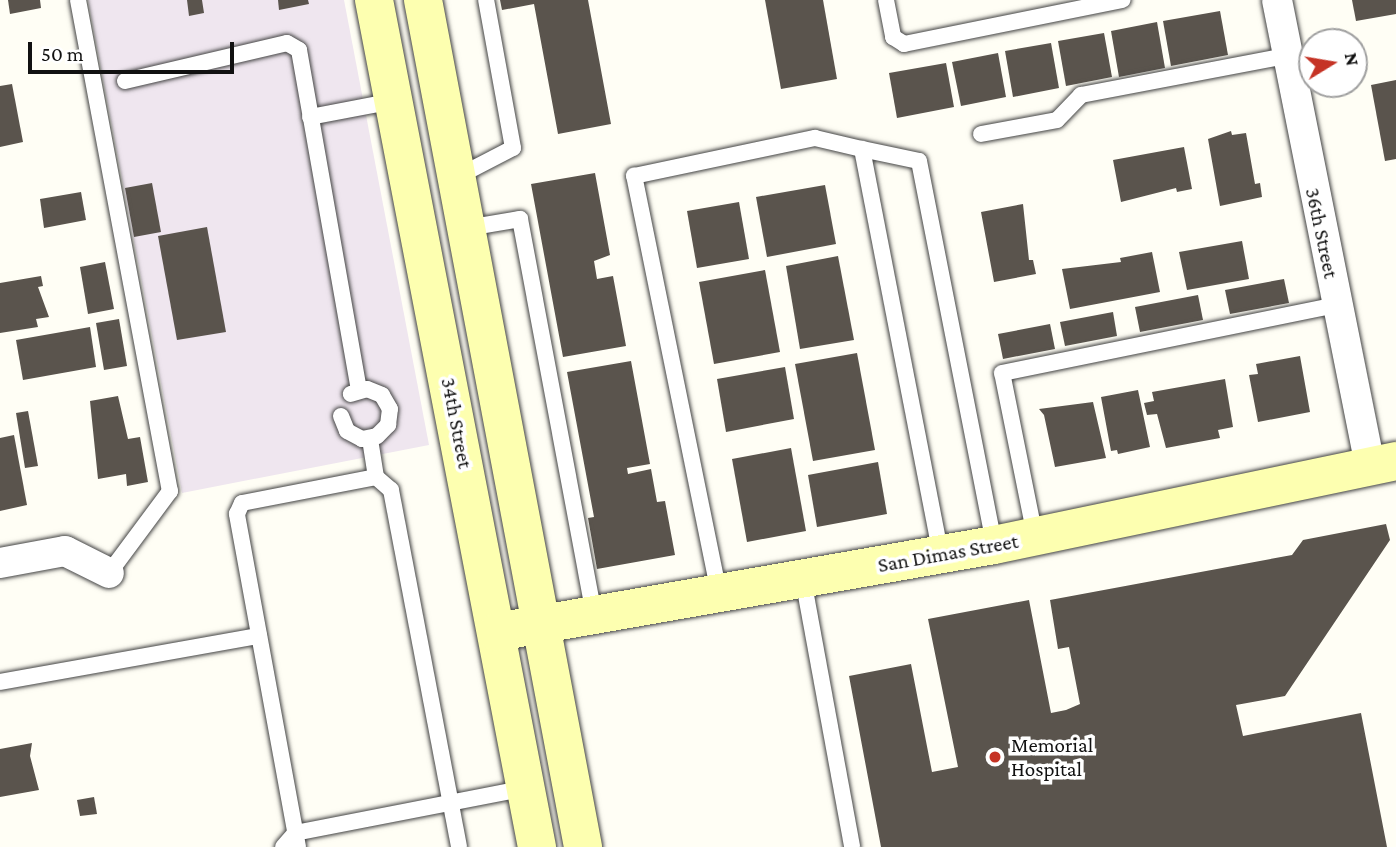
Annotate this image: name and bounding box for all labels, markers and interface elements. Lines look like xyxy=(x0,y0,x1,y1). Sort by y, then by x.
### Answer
scale bar xyxy=(32,28,238,72)
north arrow xyxy=(1298,28,1368,98)
text: 50 m xyxy=(41,42,84,66)
text: N xyxy=(1341,51,1364,68)
street label: 36th Street xyxy=(1300,185,1344,281)
street label: 34th Street xyxy=(436,375,478,471)
street label: San Dimas Street xyxy=(876,528,1020,578)
place label: Memorial Hospital xyxy=(1011,732,1093,782)
marker: Memorial Hospital xyxy=(985,747,1005,767)

